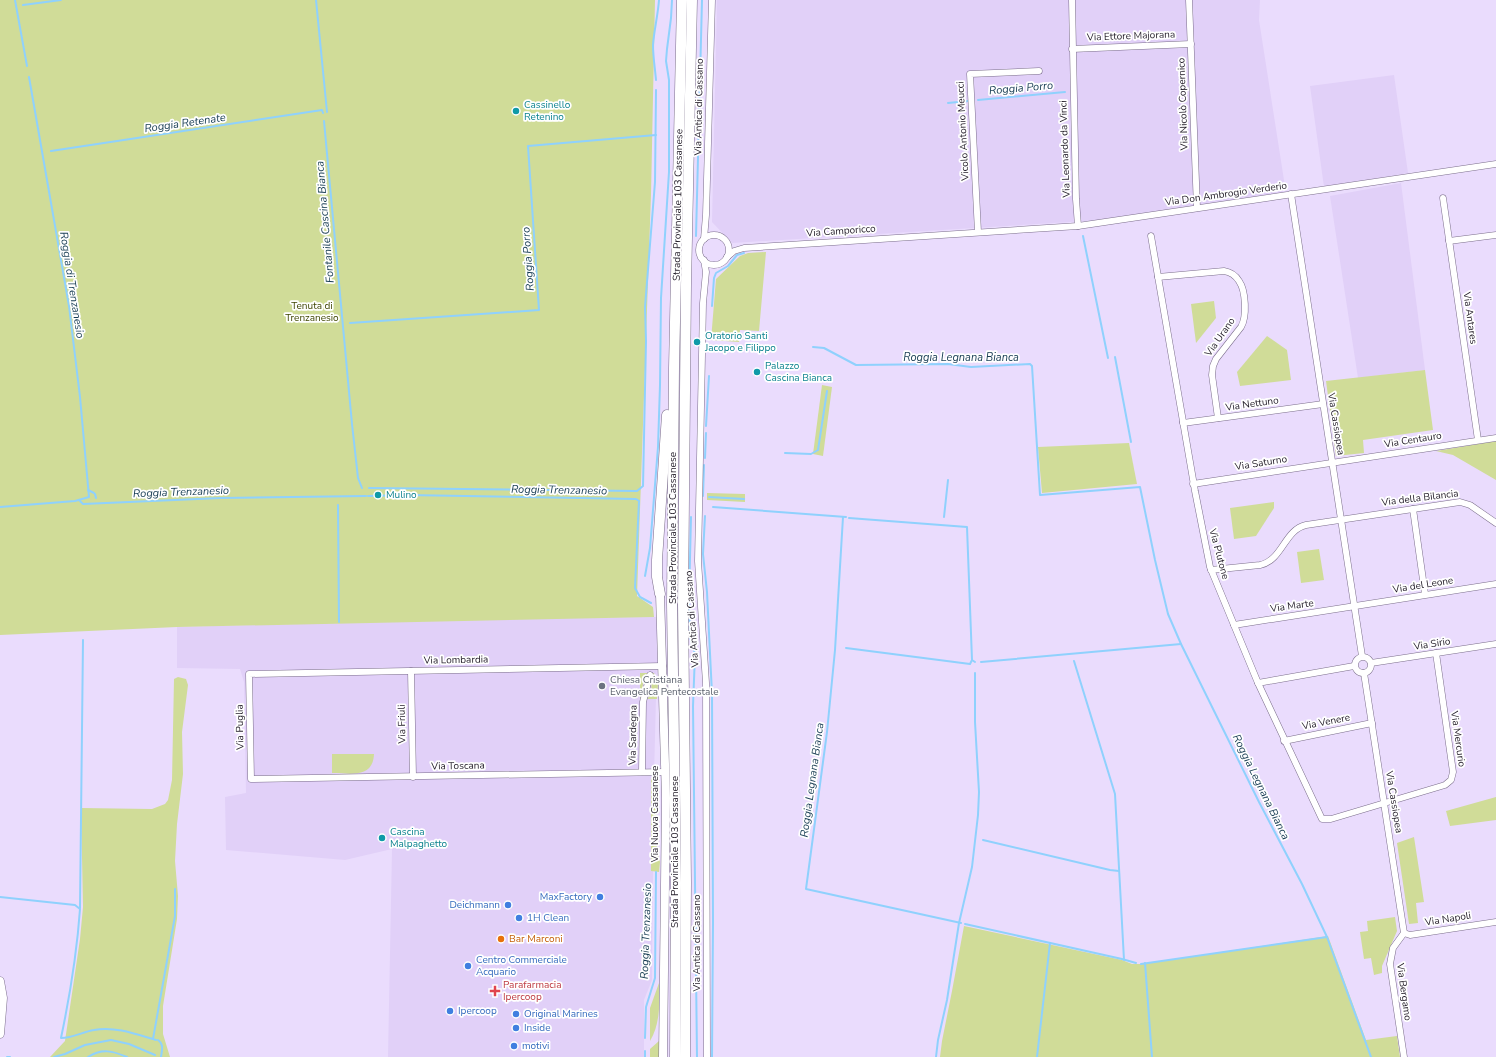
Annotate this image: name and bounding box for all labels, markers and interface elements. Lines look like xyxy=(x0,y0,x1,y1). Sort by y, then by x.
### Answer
street label: Via Ettore Majorana xyxy=(1086,27,1175,45)
street label: Via Nicolò Copernico xyxy=(1174,57,1192,152)
street label: Via Antica di Cassano xyxy=(691,58,707,157)
water label: Roggia Porro xyxy=(988,78,1054,98)
street label: Vicolo Antonio Meucci xyxy=(953,81,973,182)
place label: Cassinello Retenino xyxy=(524,98,571,124)
street label: Via Leonardo da Vinci xyxy=(1056,100,1074,199)
marker: Cassinello Retenino xyxy=(511,106,521,116)
water label: Roggia Retenate xyxy=(143,110,227,136)
street label: Strada Provinciale 103 Cassanese xyxy=(670,129,686,281)
water label: Fontanile Cascina Bianca xyxy=(312,160,338,284)
street label: Via Don Ambrogio Verderio xyxy=(1163,178,1288,210)
street label: Via Camporicco xyxy=(805,222,877,240)
water label: Roggia Porro xyxy=(518,226,538,292)
water label: Roggia di Trenzanesio xyxy=(56,231,88,339)
street label: Via Antares xyxy=(1459,290,1481,345)
park label: Tenuta di Trenzanesio xyxy=(285,299,339,325)
street label: Via Urano xyxy=(1201,314,1239,360)
place label: Oratorio Santi Jacopo e Filippo xyxy=(704,329,776,355)
marker: Oratorio Santi Jacopo e Filippo xyxy=(692,337,702,347)
water label: Roggia Legnana Bianca xyxy=(903,350,1019,365)
place label: Palazzo Cascina Bianca xyxy=(765,359,832,385)
marker: Palazzo Cascina Bianca xyxy=(752,367,762,377)
street label: Via Cassiopea xyxy=(1324,391,1348,456)
street label: Via Nettuno xyxy=(1224,393,1280,415)
street label: Via Centauro xyxy=(1382,428,1443,452)
street label: Strada Provinciale 103 Cassanese xyxy=(666,452,680,604)
street label: Via Saturno xyxy=(1233,452,1288,474)
water label: Roggia Trenzanesio xyxy=(511,482,607,498)
water label: Roggia Trenzanesio xyxy=(133,483,229,501)
street label: Via della Bilancia xyxy=(1380,486,1459,510)
place label: Mulino xyxy=(386,488,417,502)
marker: Mulino xyxy=(373,490,383,500)
street label: Via Plutone xyxy=(1205,526,1232,581)
street label: Via Antica di Cassano xyxy=(682,570,702,669)
street label: Via del Leone xyxy=(1391,573,1454,597)
street label: Via Marte xyxy=(1268,596,1315,616)
street label: Via Sirio xyxy=(1412,634,1452,654)
street label: Via Lombardia xyxy=(423,652,488,668)
place label: Chiesa Cristiana Evangelica Pentecostale xyxy=(610,673,718,699)
marker: Chiesa Cristiana Evangelica Pentecostale xyxy=(597,681,607,691)
street label: Via Puglia xyxy=(233,704,247,751)
street label: Via Friuli xyxy=(395,704,409,745)
street label: Via Sardegna xyxy=(625,705,641,766)
street label: Via Mercurio xyxy=(1447,709,1469,768)
street label: Via Venere xyxy=(1300,710,1351,734)
water label: Roggia Legnana Bianca xyxy=(797,722,827,838)
water label: Roggia Legnana Bianca xyxy=(1229,732,1293,842)
street label: Via Toscana xyxy=(430,759,485,773)
street label: Via Nuova Cassanese xyxy=(648,766,662,863)
street label: Via Cassiopea xyxy=(1382,769,1406,834)
street label: Strada Provinciale 103 Cassanese xyxy=(668,776,682,928)
place label: Cascina Malpaghetto xyxy=(390,825,448,851)
marker: Cascina Malpaghetto xyxy=(377,833,387,843)
water label: Roggia Trenzanesio xyxy=(637,883,655,979)
place label: MaxFactory xyxy=(540,890,593,904)
marker: MaxFactory xyxy=(595,892,605,902)
street label: Via Antica di Cassano xyxy=(690,894,704,993)
place label: Deichmann xyxy=(449,898,500,912)
marker: Deichmann xyxy=(503,900,513,910)
street label: Via Napoli xyxy=(1423,908,1472,930)
place label: 1H Clean xyxy=(527,911,569,925)
marker: 1H Clean xyxy=(514,913,524,923)
place label: Bar Marconi xyxy=(509,932,563,946)
marker: Bar Marconi xyxy=(496,934,506,944)
place label: Centro Commerciale Acquario xyxy=(476,953,567,979)
marker: Centro Commerciale Acquario xyxy=(463,961,473,971)
street label: Via Bergamo xyxy=(1393,961,1415,1022)
place label: Parafarmacia Ipercoop xyxy=(503,978,562,1004)
marker: Parafarmacia Ipercoop xyxy=(490,986,500,996)
place label: Ipercoop xyxy=(458,1004,497,1018)
marker: Ipercoop xyxy=(445,1006,455,1016)
place label: Original Marines xyxy=(524,1007,598,1021)
marker: Original Marines xyxy=(511,1009,521,1019)
place label: Inside xyxy=(524,1021,551,1035)
marker: Inside xyxy=(511,1023,521,1033)
place label: motivi xyxy=(522,1039,549,1053)
marker: motivi xyxy=(509,1041,519,1051)

